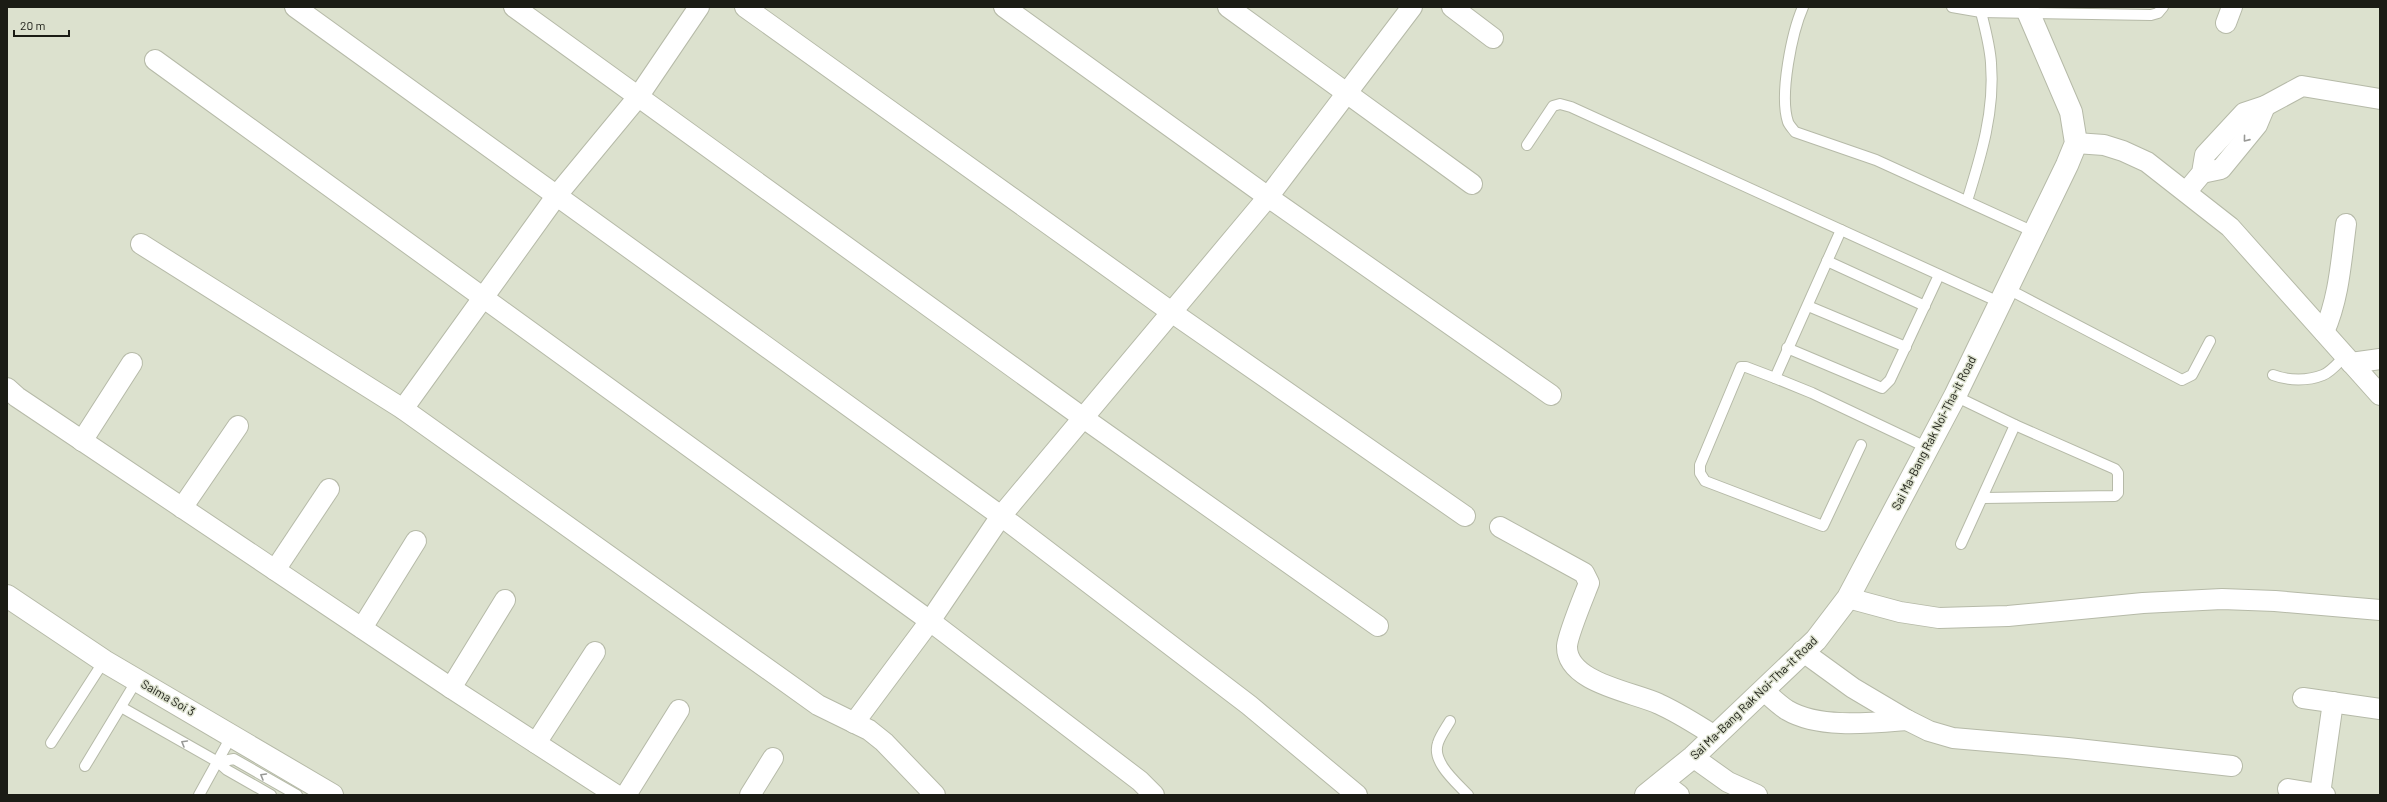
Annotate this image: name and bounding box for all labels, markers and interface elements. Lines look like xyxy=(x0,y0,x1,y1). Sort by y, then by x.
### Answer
scale bar xyxy=(14,12,69,38)
text: 20 m xyxy=(20,18,46,32)
one-way arrow xyxy=(2243,134,2250,142)
street label: Sai Ma-Bang Rak Noi-Tha-it Road xyxy=(1888,353,1978,512)
street label: Sai Ma-Bang Rak Noi-Tha-it Road xyxy=(1687,633,1820,762)
street label: Saima Soi 3 xyxy=(139,676,198,718)
one-way arrow xyxy=(181,740,188,747)
one-way arrow xyxy=(260,773,267,780)

